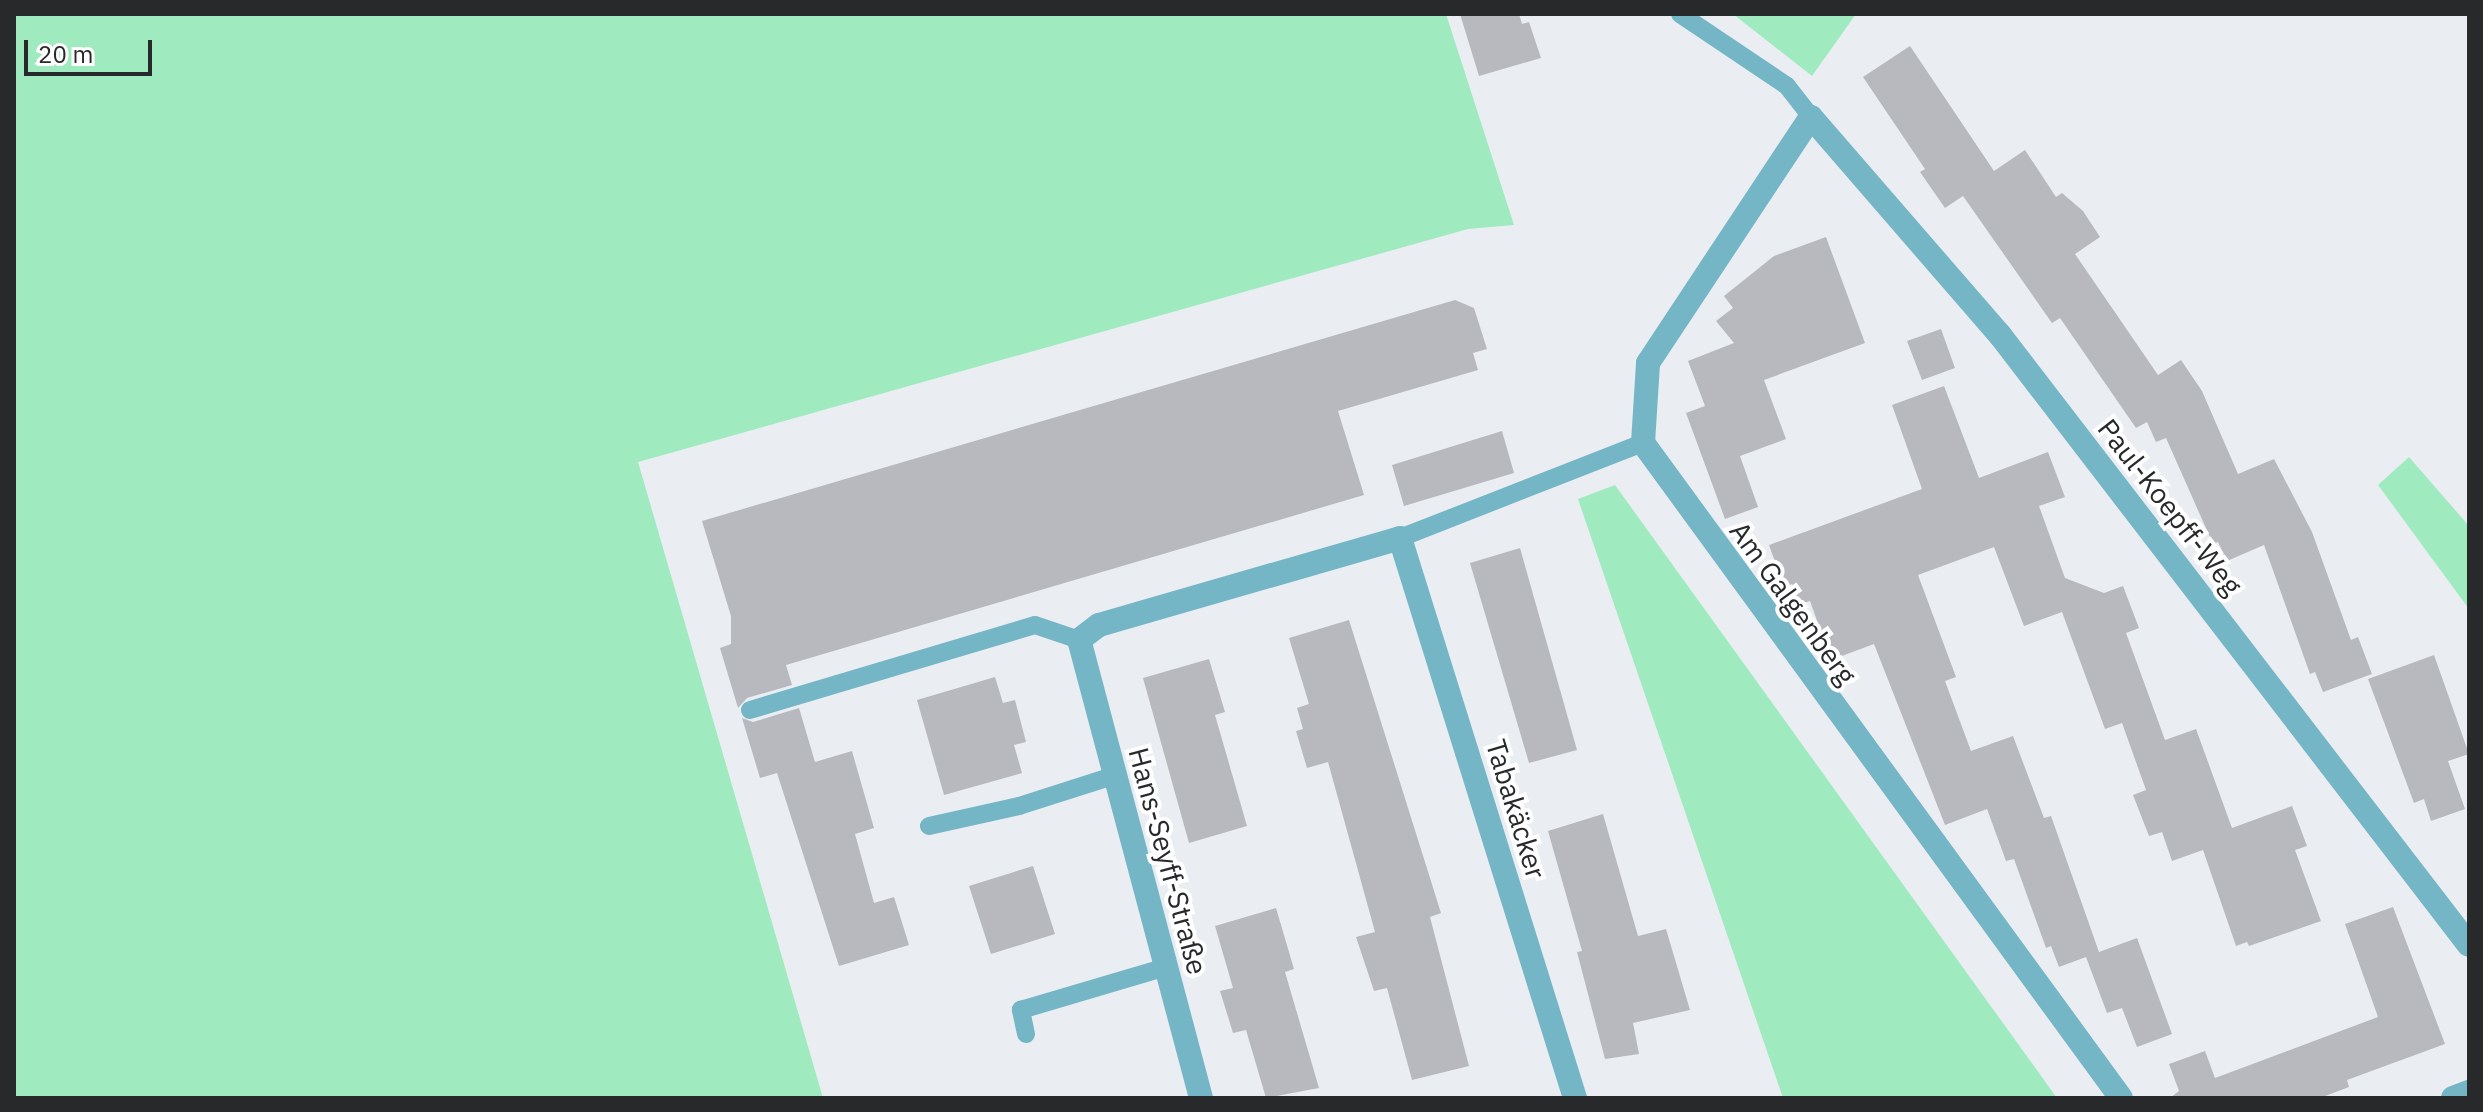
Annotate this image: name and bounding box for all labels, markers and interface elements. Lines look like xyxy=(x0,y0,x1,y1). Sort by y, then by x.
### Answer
scale bar xyxy=(28,24,156,74)
text: 20 m xyxy=(38,38,93,70)
street label: Paul-Koepff-Weg xyxy=(2091,412,2249,602)
street label: Am Galgenberg xyxy=(1723,515,1863,691)
street label: Tabakäcker xyxy=(1479,735,1553,883)
street label: Hans-Seyff-Straße xyxy=(1122,744,1214,978)

